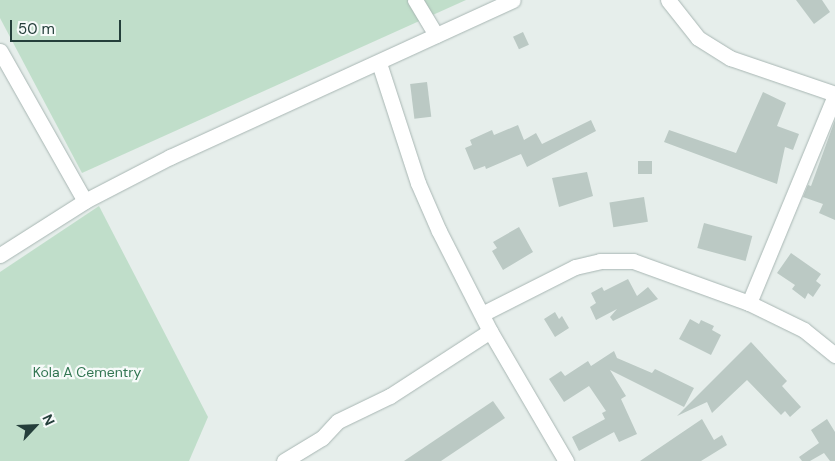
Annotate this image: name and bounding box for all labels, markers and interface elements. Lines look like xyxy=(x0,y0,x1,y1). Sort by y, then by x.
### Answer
scale bar xyxy=(12,10,124,42)
text: 50 m xyxy=(18,19,55,39)
park label: Kola A Cementry xyxy=(33,364,141,380)
north arrow xyxy=(10,401,60,451)
text: N xyxy=(38,411,59,428)

